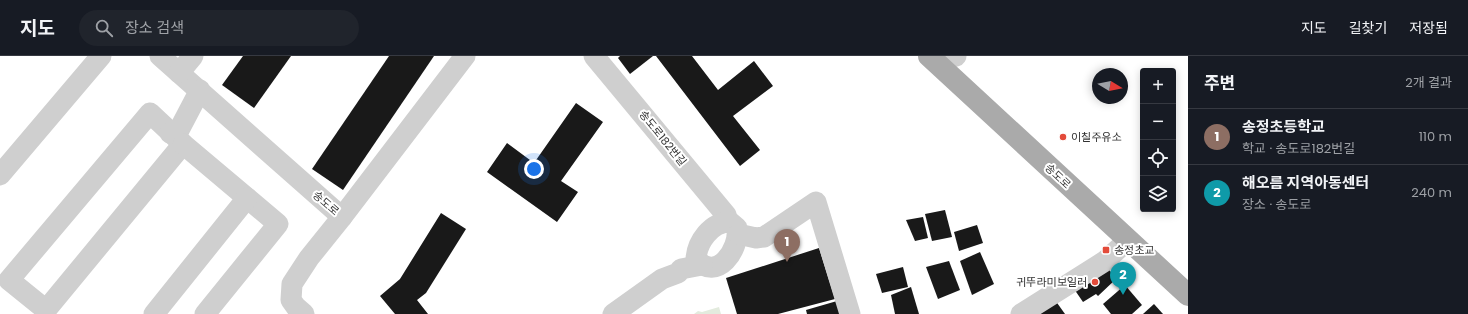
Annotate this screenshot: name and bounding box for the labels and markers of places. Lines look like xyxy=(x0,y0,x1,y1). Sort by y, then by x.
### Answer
place label: 이칠주유소 xyxy=(1071,129,1122,145)
marker: 이칠주유소 xyxy=(1058,132,1068,142)
pin: 1 xyxy=(774,229,800,262)
place label: 송정초교 xyxy=(1114,242,1154,258)
marker: 송정초교 xyxy=(1101,245,1111,255)
pin: 2 xyxy=(1110,262,1136,295)
place label: 귀뚜라미보일러 xyxy=(1016,274,1087,290)
marker: 귀뚜라미보일러 xyxy=(1090,277,1100,287)

